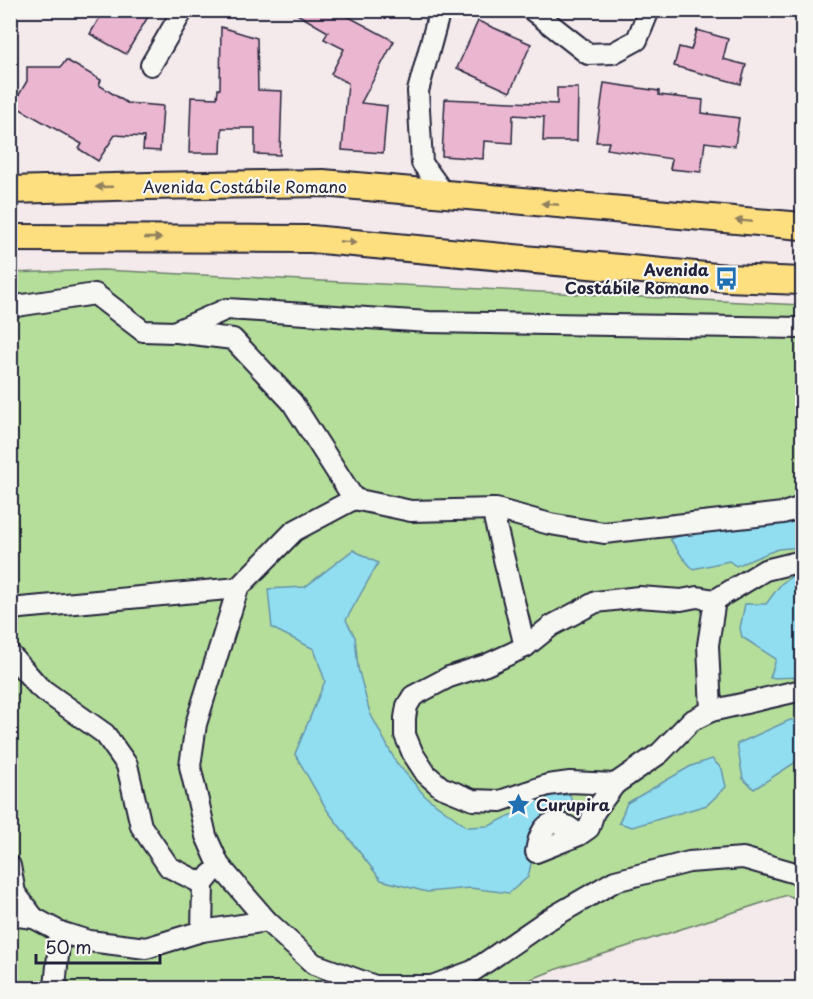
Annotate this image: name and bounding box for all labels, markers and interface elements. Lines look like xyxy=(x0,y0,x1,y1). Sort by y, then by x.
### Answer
street label: Avenida Costábile Romano xyxy=(143,174,347,198)
one-way arrow xyxy=(94,182,113,192)
one-way arrow xyxy=(540,199,559,209)
one-way arrow xyxy=(735,216,754,226)
one-way arrow xyxy=(143,233,162,243)
one-way arrow xyxy=(338,237,357,247)
place label: Avenida Costábile Romano xyxy=(565,257,709,299)
bus stop icon: Avenida Costábile Romano xyxy=(714,265,740,291)
place icon: Curupira xyxy=(505,791,531,817)
place label: Curupira xyxy=(536,792,610,816)
scale bar xyxy=(36,927,160,965)
text: 50 m xyxy=(45,933,92,960)

